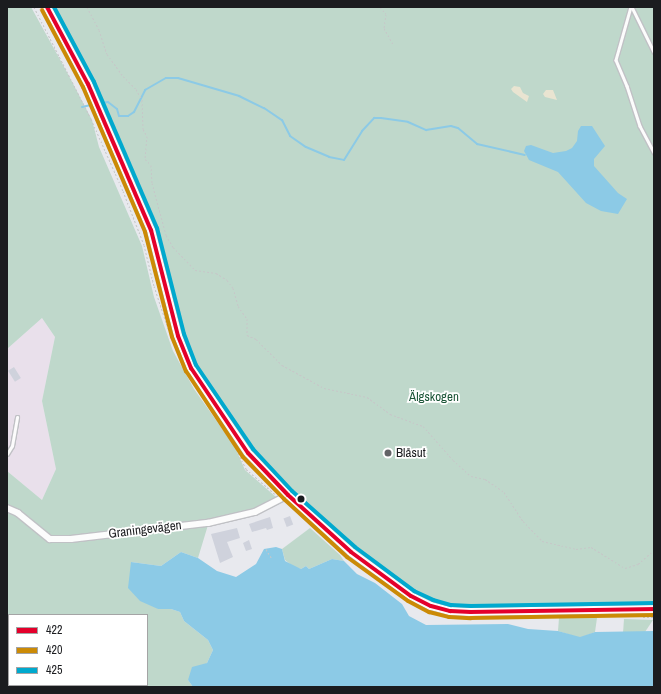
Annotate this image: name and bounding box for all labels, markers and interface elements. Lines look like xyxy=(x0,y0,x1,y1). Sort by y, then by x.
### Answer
park label: Älgskogen xyxy=(409,389,459,405)
place label: Blåsut xyxy=(396,445,426,461)
marker: Blåsut xyxy=(383,448,393,458)
unlabelled marker xyxy=(296,494,306,504)
street label: Graningevägen xyxy=(108,518,182,542)
legend xyxy=(8,614,148,686)
text: 422 xyxy=(46,622,62,638)
text: 420 xyxy=(46,642,62,658)
text: 425 xyxy=(46,662,62,678)

